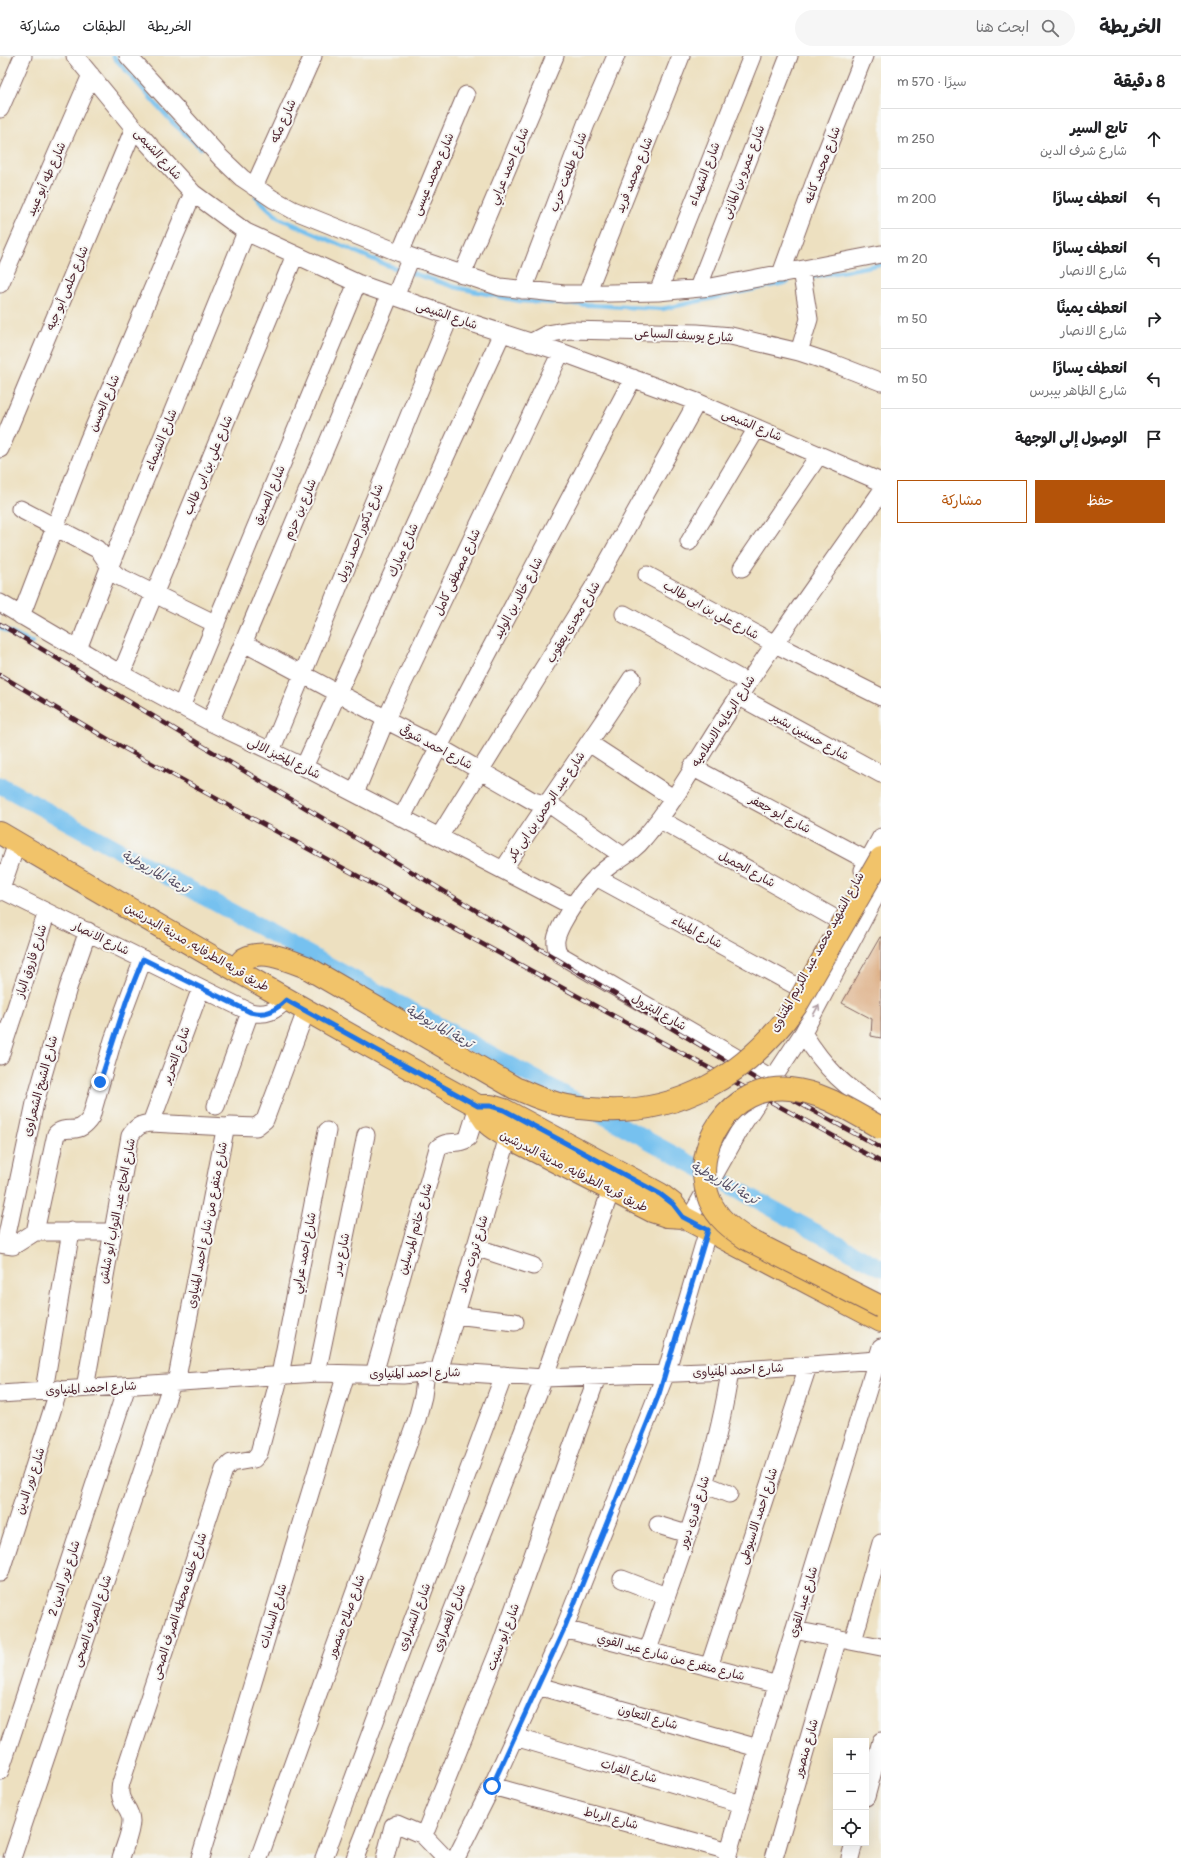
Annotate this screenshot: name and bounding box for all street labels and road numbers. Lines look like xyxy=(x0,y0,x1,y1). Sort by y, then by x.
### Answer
street label: شارع مكه xyxy=(267,97,301,146)
street label: شارع عمرو بن المازنى xyxy=(719,123,769,222)
street label: شارع احمد عرابي xyxy=(486,125,535,208)
street label: شارع محمد كاغه xyxy=(801,125,845,206)
street label: شارع الشيمى xyxy=(130,126,185,184)
street label: شارع طلعت حرب xyxy=(546,130,591,214)
street label: شارع محمد عيسى xyxy=(409,131,459,218)
street label: شارع محمد فريد xyxy=(612,135,657,216)
street label: شارع طه أبو عبيد xyxy=(23,140,70,219)
street label: شارع الشهداء xyxy=(685,140,724,209)
street label: شارع حلمى أبو جبه xyxy=(43,244,93,333)
street label: شارع الشيمى xyxy=(414,298,479,334)
street label: شارع يوسف السباعى xyxy=(634,325,734,347)
street label: شارع الحسن xyxy=(86,372,124,434)
street label: شارع الشيمى xyxy=(719,406,784,446)
street label: شارع الشيماء xyxy=(142,407,182,474)
street label: شارع علي بن ابى طالب xyxy=(181,413,239,518)
street label: شارع الصديق xyxy=(250,463,290,528)
street label: شارع بن حزم xyxy=(281,477,321,542)
street label: شارع دكتور احمد زويل xyxy=(334,482,388,585)
street label: شارع مبارك xyxy=(385,521,423,580)
street label: شارع مصطفى كامل xyxy=(431,526,485,618)
street label: شارع خالد بن الوليد xyxy=(490,555,547,642)
street label: شارع علي بن ابى طالب xyxy=(659,578,761,646)
street label: شارع مجدى يعقوب xyxy=(543,579,605,666)
street label: شارع الرعايه الاسلاميه xyxy=(688,673,759,770)
street label: شارع حسنين بشير xyxy=(767,708,851,765)
street label: شارع احمد شوقى xyxy=(396,722,475,774)
street label: شارع المخبز الالى xyxy=(245,734,323,783)
street label: شارع عبد الرحمن بن ابى بكر xyxy=(504,749,589,865)
street label: شارع أبو جعفر xyxy=(745,792,813,838)
street label: شارع الجميل xyxy=(715,848,778,892)
street label: شارع الشهيد محمد عبد الكريم المتناوى xyxy=(767,870,869,1035)
street label: طريق قريه الطرفايه, مدينة البدرشين xyxy=(122,900,272,995)
street label: شارع الميناء xyxy=(668,913,725,953)
street label: شارع الانصار xyxy=(69,918,132,960)
street label: شارع فاروق الباز xyxy=(12,923,51,1001)
street label: شارع البترول xyxy=(628,991,689,1035)
street label: شارع التحرير xyxy=(159,1025,195,1087)
street label: شارع الشيخ الشعراوى xyxy=(20,1034,62,1139)
street label: طريق قريه الطرفايه, مدينة البدرشين xyxy=(497,1127,650,1215)
street label: شارع الحاج عبد التواب أبو شلش xyxy=(96,1137,140,1285)
street label: شارع متفرع من شارع احمد المنياوى xyxy=(184,1141,232,1310)
street label: شارع خاتم المرسلين xyxy=(395,1182,437,1277)
street label: شارع احمد عرابي xyxy=(289,1211,323,1296)
street label: شارع ثروت حماد xyxy=(455,1214,493,1295)
street label: شارع بدر xyxy=(330,1232,354,1278)
street label: شارع احمد المنياوى xyxy=(692,1361,784,1381)
street label: شارع احمد المنياوى xyxy=(369,1365,461,1383)
street label: شارع احمد المنياوى xyxy=(45,1379,137,1399)
street label: شارع نور الدين xyxy=(13,1446,49,1517)
street label: شارع احمد الاسيوطى xyxy=(736,1466,782,1567)
street label: شارع قدرى دبور xyxy=(675,1474,714,1552)
street label: شارع خلف محطه الصرف الصحى xyxy=(149,1531,211,1682)
street label: شارع نور الدين 2 xyxy=(45,1538,85,1618)
street label: شارع عبد القوى xyxy=(786,1565,822,1640)
street label: شارع الصرف الصحى xyxy=(70,1573,116,1669)
street label: شارع صلاح منصور xyxy=(324,1573,369,1661)
street label: شارع الشبراوى xyxy=(395,1581,435,1653)
street label: شارع السادات xyxy=(256,1582,291,1651)
street label: شارع الغمراوى xyxy=(430,1582,470,1655)
street label: شارع أبو ستيت xyxy=(484,1601,524,1673)
street label: شارع متفرع من شارع عبد القوي xyxy=(595,1631,746,1685)
street label: شارع التعاون xyxy=(616,1702,679,1734)
street label: شارع منصور xyxy=(791,1717,823,1780)
street label: شارع الفرات xyxy=(599,1756,659,1788)
street label: شارع الرباط xyxy=(582,1804,640,1834)

